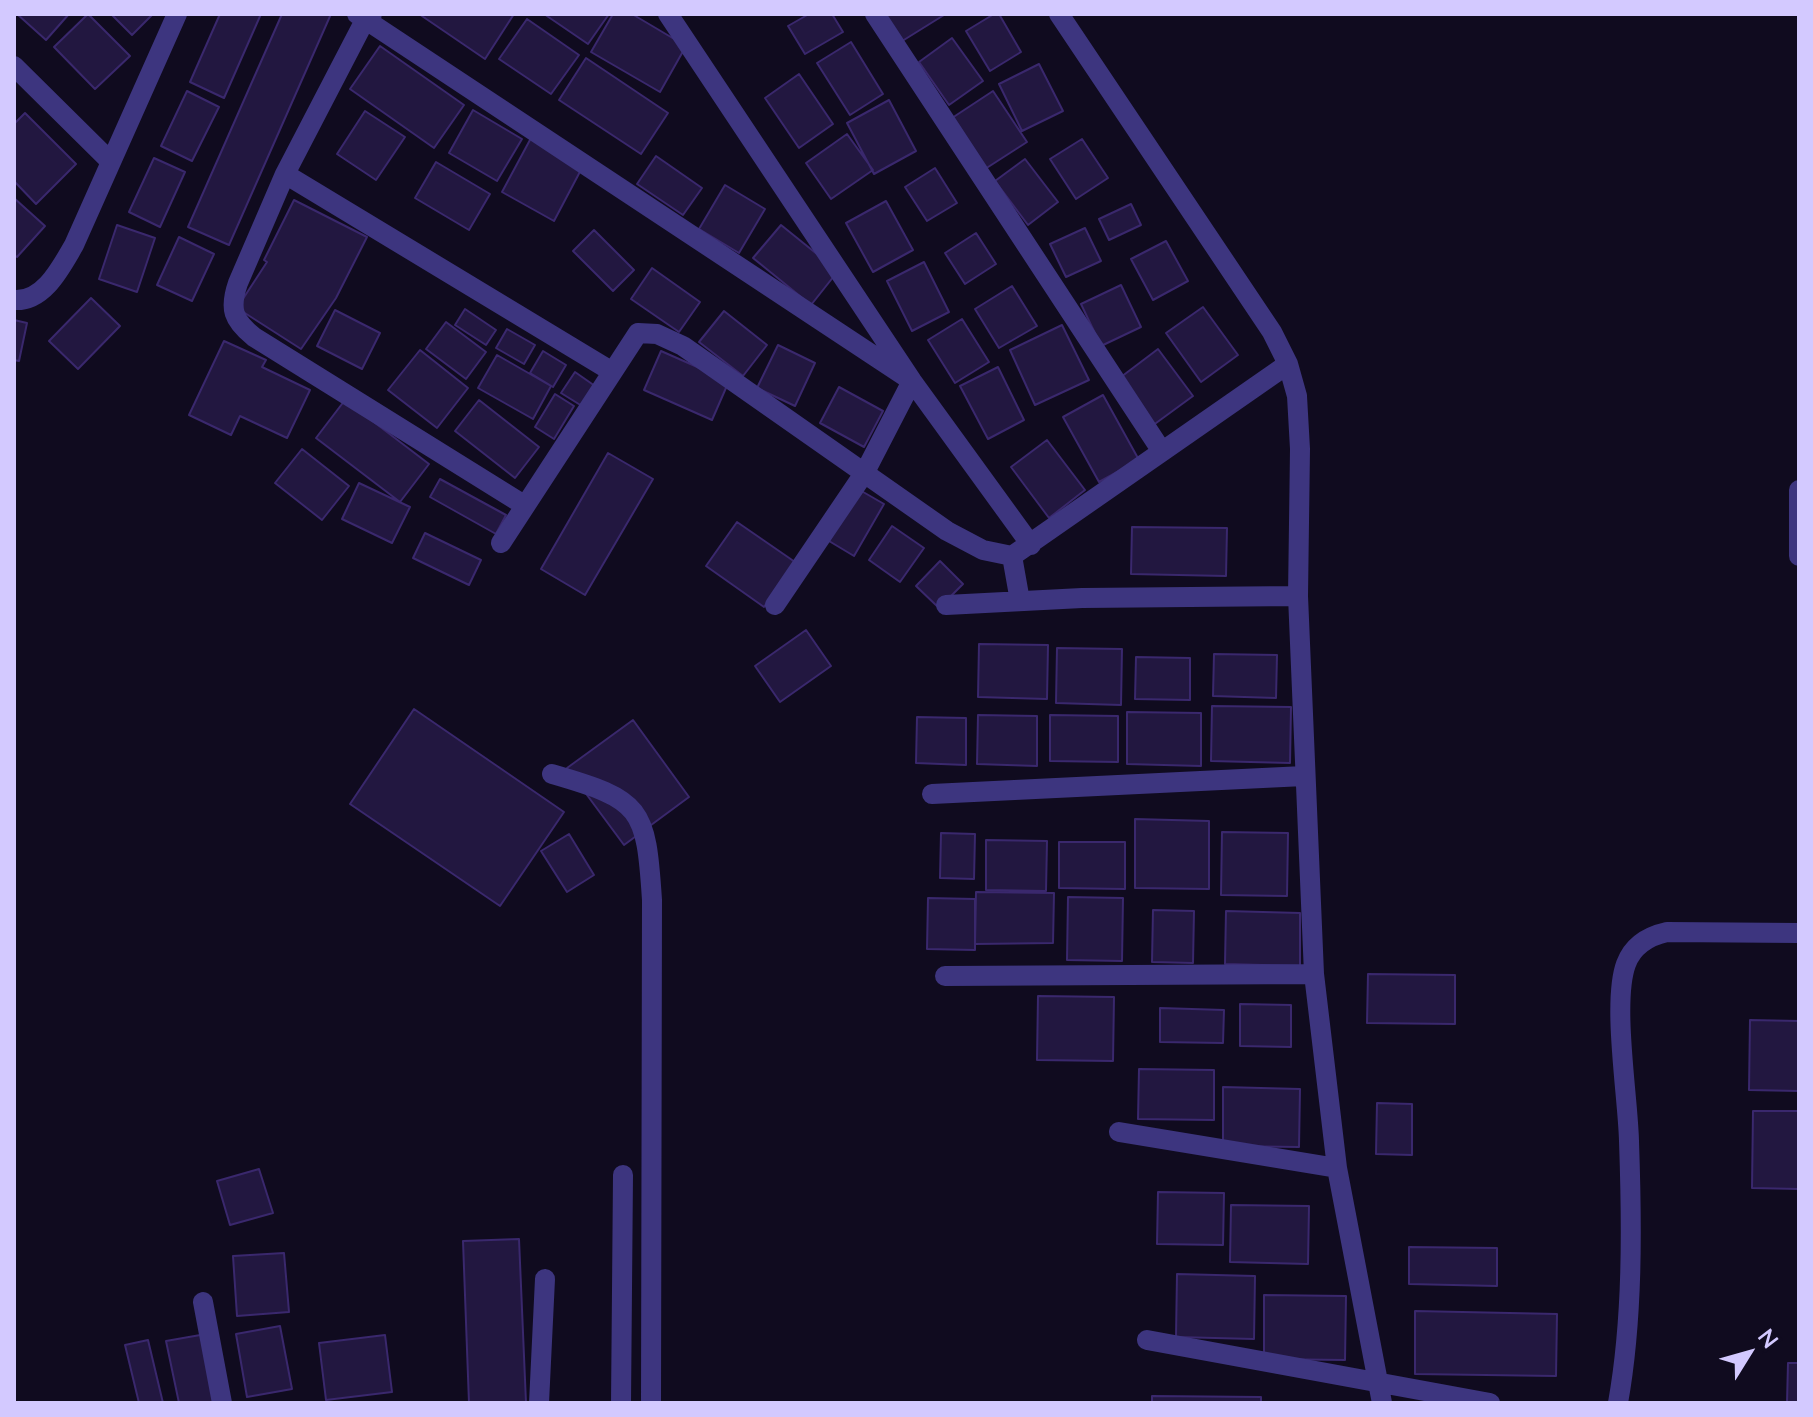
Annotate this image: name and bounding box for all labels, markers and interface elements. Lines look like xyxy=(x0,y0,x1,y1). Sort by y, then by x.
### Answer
north arrow xyxy=(1709,1313,1789,1393)
text: N xyxy=(1753,1323,1784,1353)

